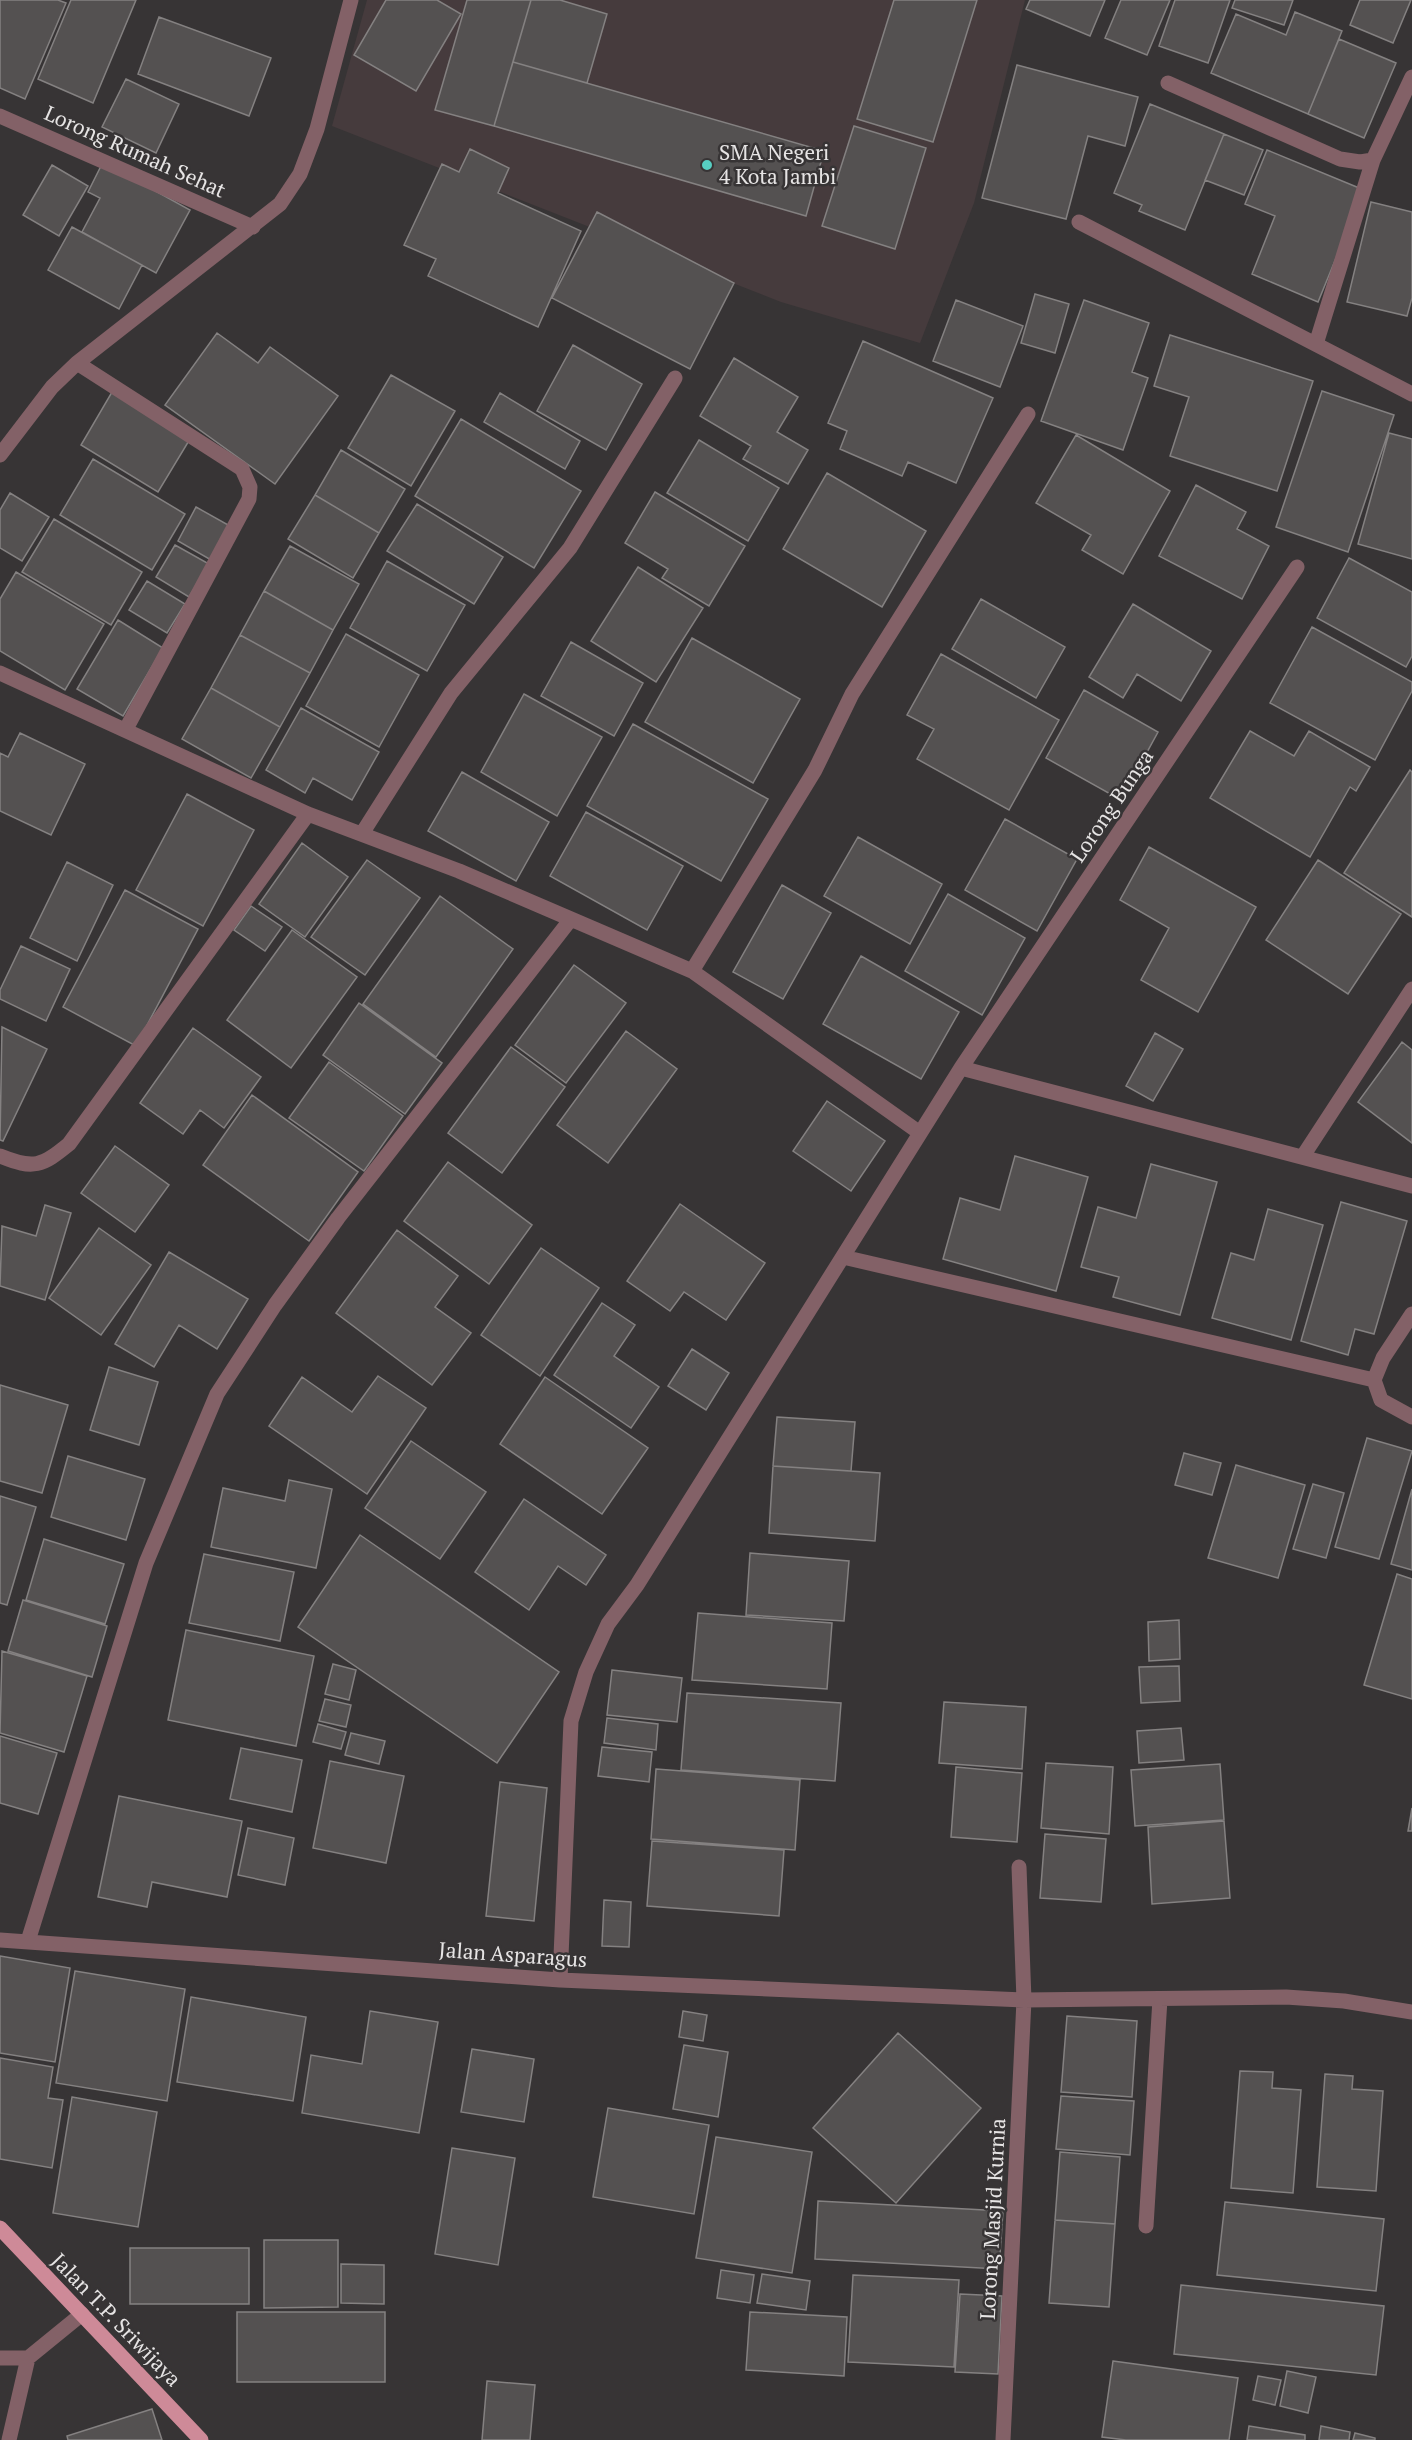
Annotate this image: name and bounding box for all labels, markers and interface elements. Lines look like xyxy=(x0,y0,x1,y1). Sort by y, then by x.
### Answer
street label: Lorong Rumah Sehat xyxy=(40,99,231,204)
place label: SMA Negeri 4 Kota Jambi xyxy=(719,138,836,190)
marker: SMA Negeri 4 Kota Jambi xyxy=(700,158,714,172)
street label: Lorong Bunga xyxy=(1063,743,1159,867)
street label: Jalan Asparagus xyxy=(438,1935,588,1973)
street label: Lorong Masjid Kurnia xyxy=(973,2117,1011,2320)
street label: Jalan T.P. Sriwijaya xyxy=(46,2247,188,2392)

